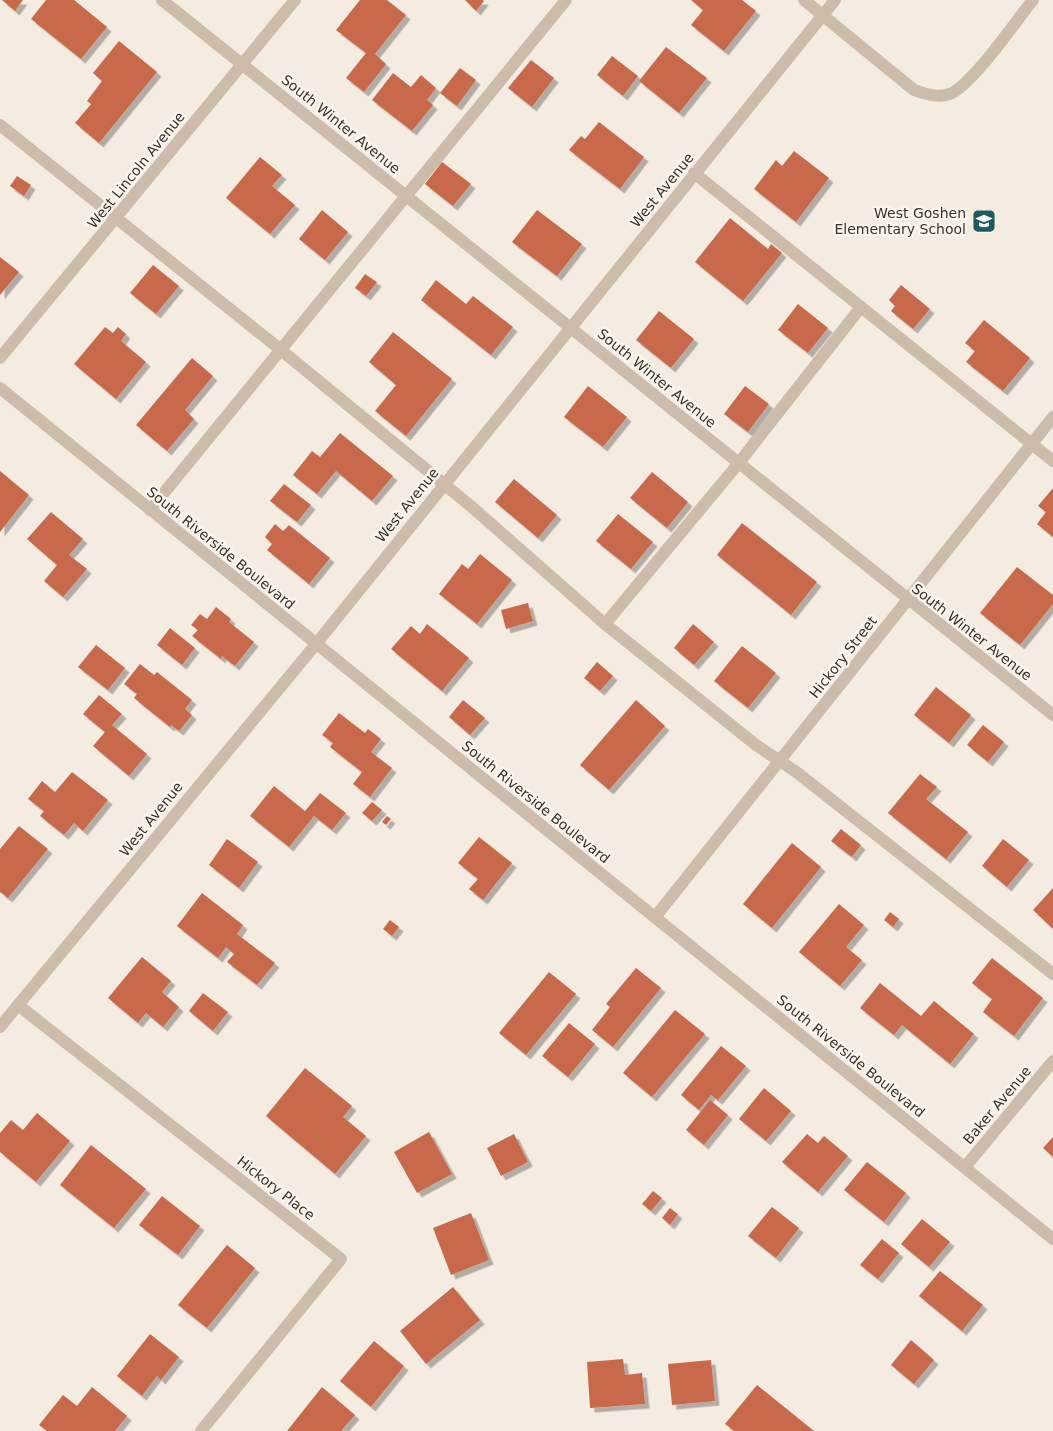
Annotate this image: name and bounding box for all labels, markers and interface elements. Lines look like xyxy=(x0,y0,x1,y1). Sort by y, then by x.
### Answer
street label: South Winter Avenue xyxy=(279,71,403,177)
street label: West Lincoln Avenue xyxy=(84,109,188,231)
street label: West Avenue xyxy=(627,150,697,230)
place label: West Goshen Elementary School xyxy=(834,205,966,237)
school or university icon: West Goshen Elementary School xyxy=(971,208,997,234)
street label: South Winter Avenue xyxy=(595,325,719,431)
street label: West Avenue xyxy=(372,465,442,545)
street label: South Riverside Boulevard xyxy=(144,483,298,613)
street label: South Winter Avenue xyxy=(909,580,1035,684)
street label: Hickory Street xyxy=(806,613,880,701)
street label: South Riverside Boulevard xyxy=(459,737,613,867)
street label: West Avenue xyxy=(116,779,186,859)
street label: South Riverside Boulevard xyxy=(774,991,928,1121)
street label: Baker Avenue xyxy=(960,1063,1034,1147)
street label: Hickory Place xyxy=(234,1153,318,1223)

